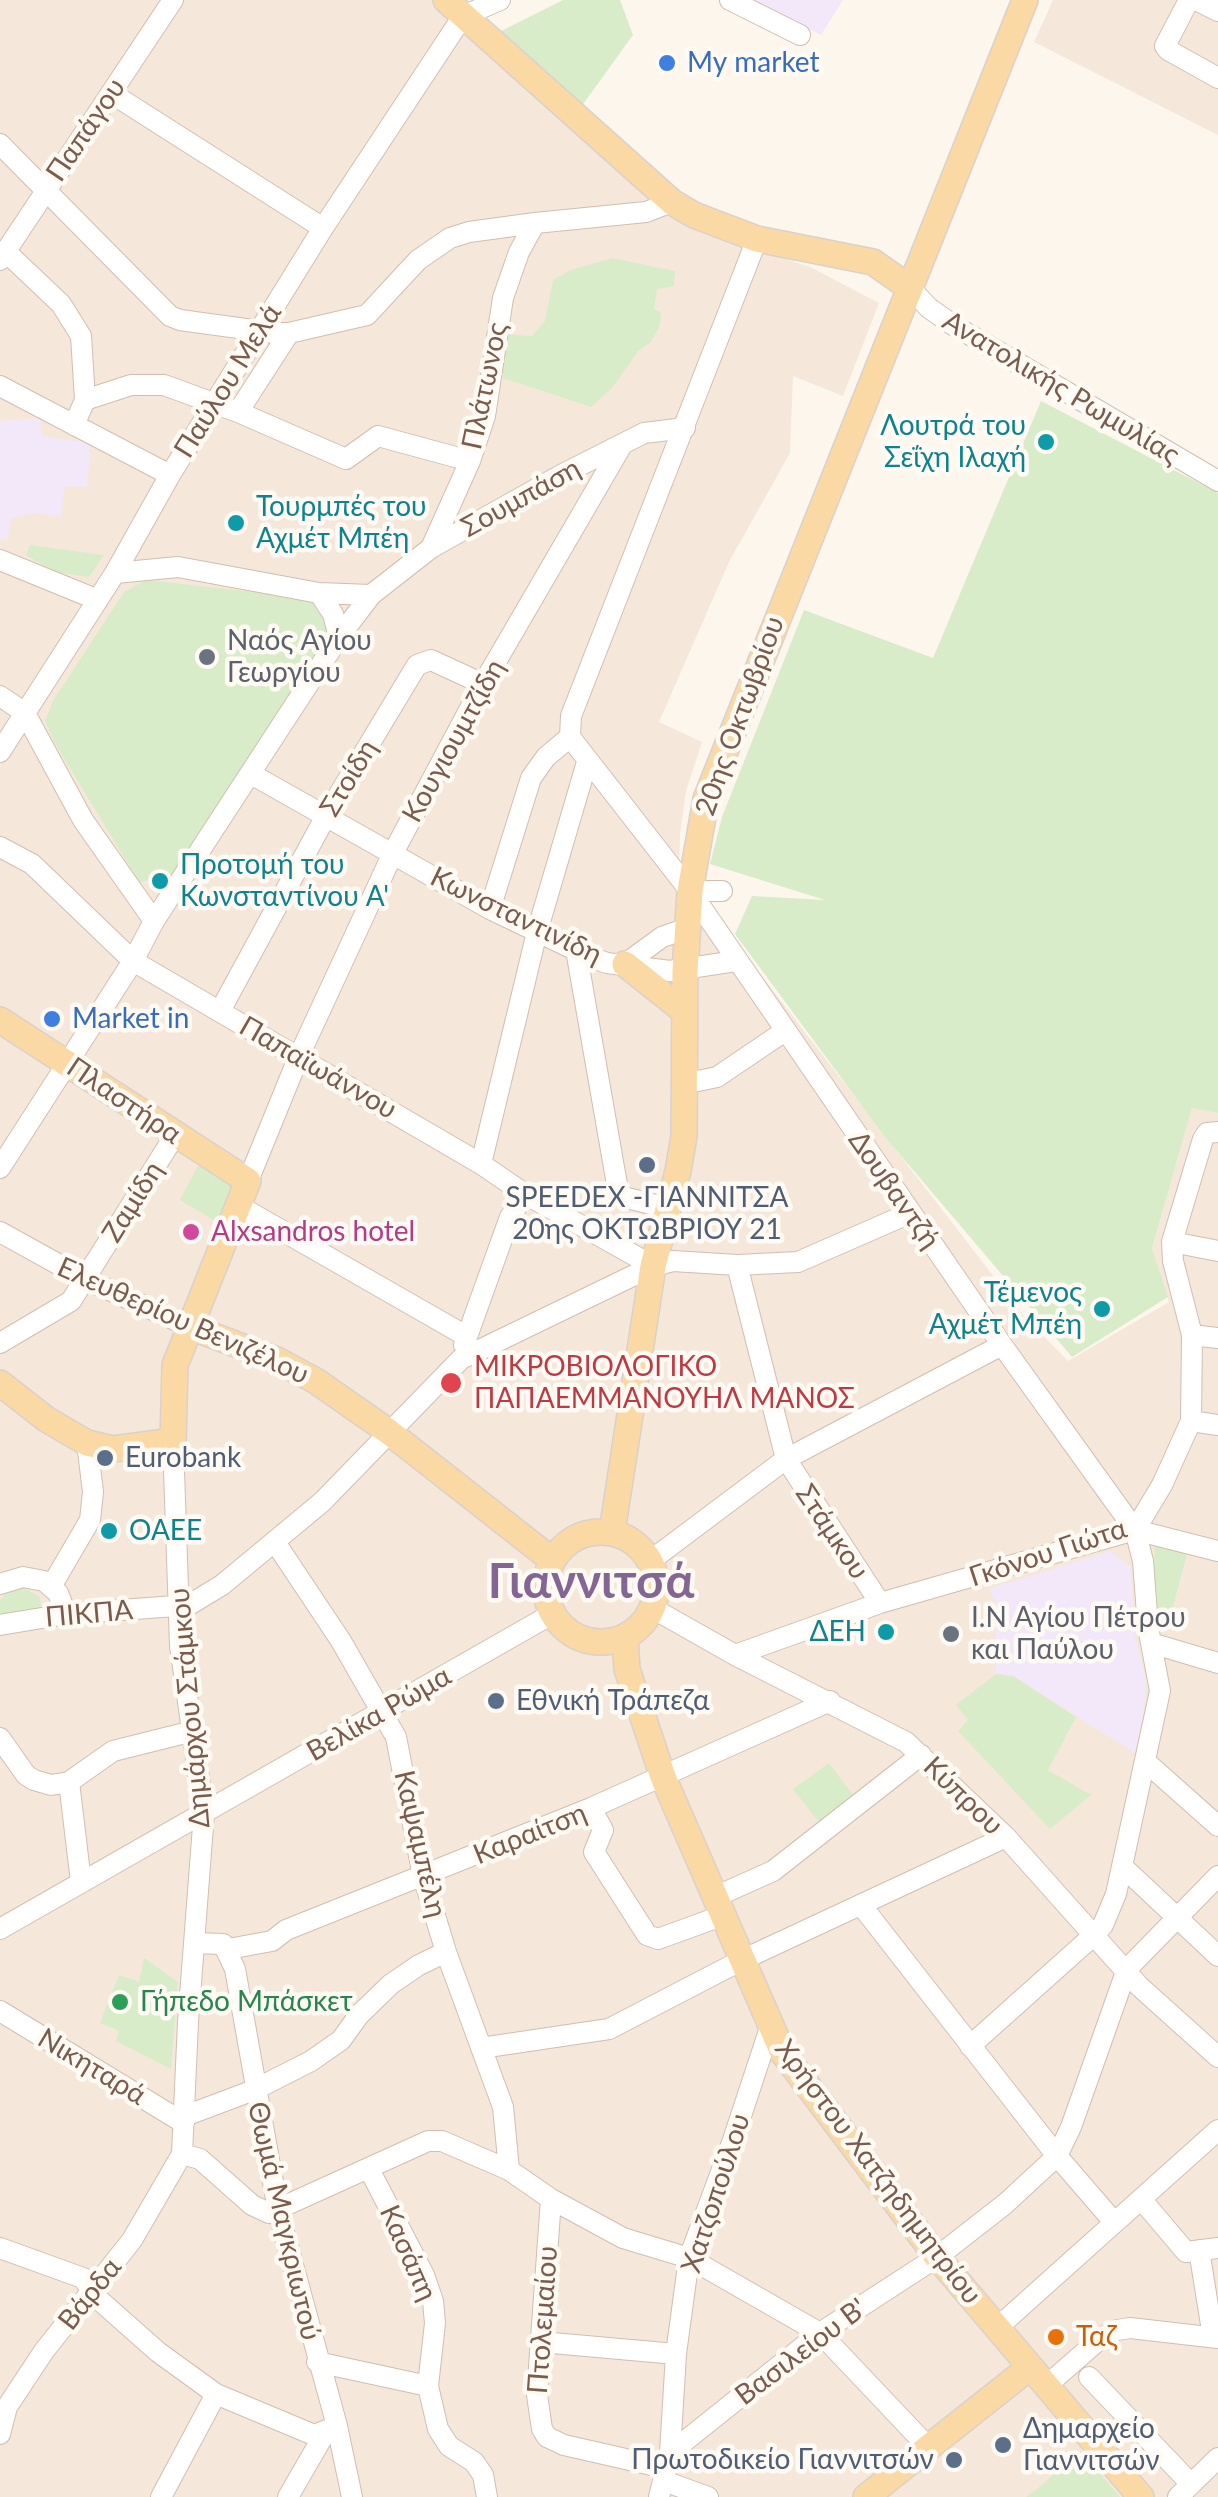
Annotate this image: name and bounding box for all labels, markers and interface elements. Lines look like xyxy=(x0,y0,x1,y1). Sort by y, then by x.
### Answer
place label: My market xyxy=(687,46,820,80)
marker: My market xyxy=(656,52,678,74)
street label: Παπάγου xyxy=(39,72,133,188)
street label: Παύλου Μελά xyxy=(167,298,289,464)
street label: Ανατολικής Ρωμυλίας xyxy=(937,304,1185,472)
street label: Πλάτωνος xyxy=(455,319,515,453)
place label: Λουτρά του Σεΐχη Ιλαχή xyxy=(880,409,1026,475)
marker: Λουτρά του Σεΐχη Ιλαχή xyxy=(1035,431,1057,453)
street label: Σουμπάση xyxy=(456,452,586,544)
place label: Τουρμπές του Αχμέτ Μπέη xyxy=(256,490,427,556)
marker: Τουρμπές του Αχμέτ Μπέη xyxy=(225,512,247,534)
street label: 20ης Οκτωβρίου xyxy=(688,612,792,820)
place label: Ναός Αγίου Γεωργίου xyxy=(227,624,372,690)
marker: Ναός Αγίου Γεωργίου xyxy=(196,646,218,668)
street label: Κουγιουμτζίδη xyxy=(395,654,513,828)
street label: Στοίδη xyxy=(313,734,385,822)
place label: Προτομή του Κωνσταντίνου Α' xyxy=(180,848,389,914)
street label: Κωνσταντινίδη xyxy=(425,860,607,972)
marker: Προτομή του Κωνσταντίνου Α' xyxy=(149,870,171,892)
place label: Market in xyxy=(72,1002,189,1036)
marker: Market in xyxy=(41,1008,63,1030)
street label: Παπαϊωάννου xyxy=(233,1009,403,1127)
street label: Πλαστήρα xyxy=(60,1050,188,1152)
street label: Δουβαντζή xyxy=(841,1125,947,1255)
marker: SPEEDEX -ΓΙΑΝΝΙΤΣΑ 20ης ΟΚΤΩΒΡΙΟΥ 21 xyxy=(636,1154,658,1176)
street label: Ζαμίδη xyxy=(95,1156,171,1248)
place label: SPEEDEX -ΓΙΑΝΝΙΤΣΑ 20ης ΟΚΤΩΒΡΙΟΥ 21 xyxy=(506,1181,788,1247)
place label: Alxsandros hotel xyxy=(211,1215,415,1249)
marker: Alxsandros hotel xyxy=(180,1221,202,1243)
street label: Ελευθερίου Βενιζέλου xyxy=(52,1250,314,1392)
place label: Τέμενος Αχμέτ Μπέη xyxy=(929,1276,1082,1342)
marker: Τέμενος Αχμέτ Μπέη xyxy=(1091,1298,1113,1320)
place label: ΜΙΚΡΟΒΙΟΛΟΓΙΚΟ ΠΑΠΑΕΜΜΑΝΟΥΗΛ ΜΑΝΟΣ xyxy=(474,1350,855,1416)
marker: ΜΙΚΡΟΒΙΟΛΟΓΙΚΟ ΠΑΠΑΕΜΜΑΝΟΥΗΛ ΜΑΝΟΣ xyxy=(438,1370,464,1396)
place label: Eurobank xyxy=(125,1441,241,1475)
marker: Eurobank xyxy=(94,1447,116,1469)
street label: Στάμκου xyxy=(788,1478,876,1586)
street label: Γκόνου Γιώτα xyxy=(965,1512,1131,1594)
place label: ΟΑΕΕ xyxy=(129,1514,202,1548)
marker: ΟΑΕΕ xyxy=(98,1520,120,1542)
district label: Γιαννιτσά xyxy=(488,1554,694,1612)
street label: Δημάρχου Στάμκου xyxy=(163,1586,217,1830)
street label: ΠΙΚΠΑ xyxy=(44,1593,134,1635)
place label: Ι.Ν Αγίου Πέτρου και Παύλου xyxy=(971,1601,1186,1667)
place label: ΔΕΗ xyxy=(809,1615,866,1649)
marker: ΔΕΗ xyxy=(875,1621,897,1643)
marker: Ι.Ν Αγίου Πέτρου και Παύλου xyxy=(940,1623,962,1645)
street label: Βελίκα Ρώμα xyxy=(301,1659,457,1769)
place label: Εθνική Τράπεζα xyxy=(516,1684,710,1718)
marker: Εθνική Τράπεζα xyxy=(485,1690,507,1712)
street label: Κύπρου xyxy=(916,1750,1010,1842)
street label: Καψαμπέλη xyxy=(387,1767,453,1921)
street label: Καραίτση xyxy=(469,1796,591,1872)
place label: Γήπεδο Μπάσκετ xyxy=(140,1985,353,2019)
marker: Γήπεδο Μπάσκετ xyxy=(109,1991,131,2013)
street label: Νικηταρά xyxy=(32,2022,152,2112)
street label: Χρήστου Χατζηδημητρίου xyxy=(768,2033,988,2311)
street label: Θωμά Μαγκριωτού xyxy=(240,2099,328,2343)
street label: Χατζοπούλου xyxy=(674,2109,758,2277)
street label: Κασάπη xyxy=(372,2200,444,2306)
street label: Πτολεμαίου xyxy=(521,2245,565,2395)
street label: Βάρδα xyxy=(51,2251,129,2337)
street label: Βασιλείου Β' xyxy=(729,2292,873,2412)
place label: Ταζ xyxy=(1076,2320,1117,2354)
marker: Ταζ xyxy=(1045,2326,1067,2348)
place label: Δημαρχείο Γιαννιτσών xyxy=(1023,2412,1160,2478)
marker: Δημαρχείο Γιαννιτσών xyxy=(992,2434,1014,2456)
place label: Πρωτοδικείο Γιαννιτσών xyxy=(631,2443,934,2477)
marker: Πρωτοδικείο Γιαννιτσών xyxy=(943,2449,965,2471)

